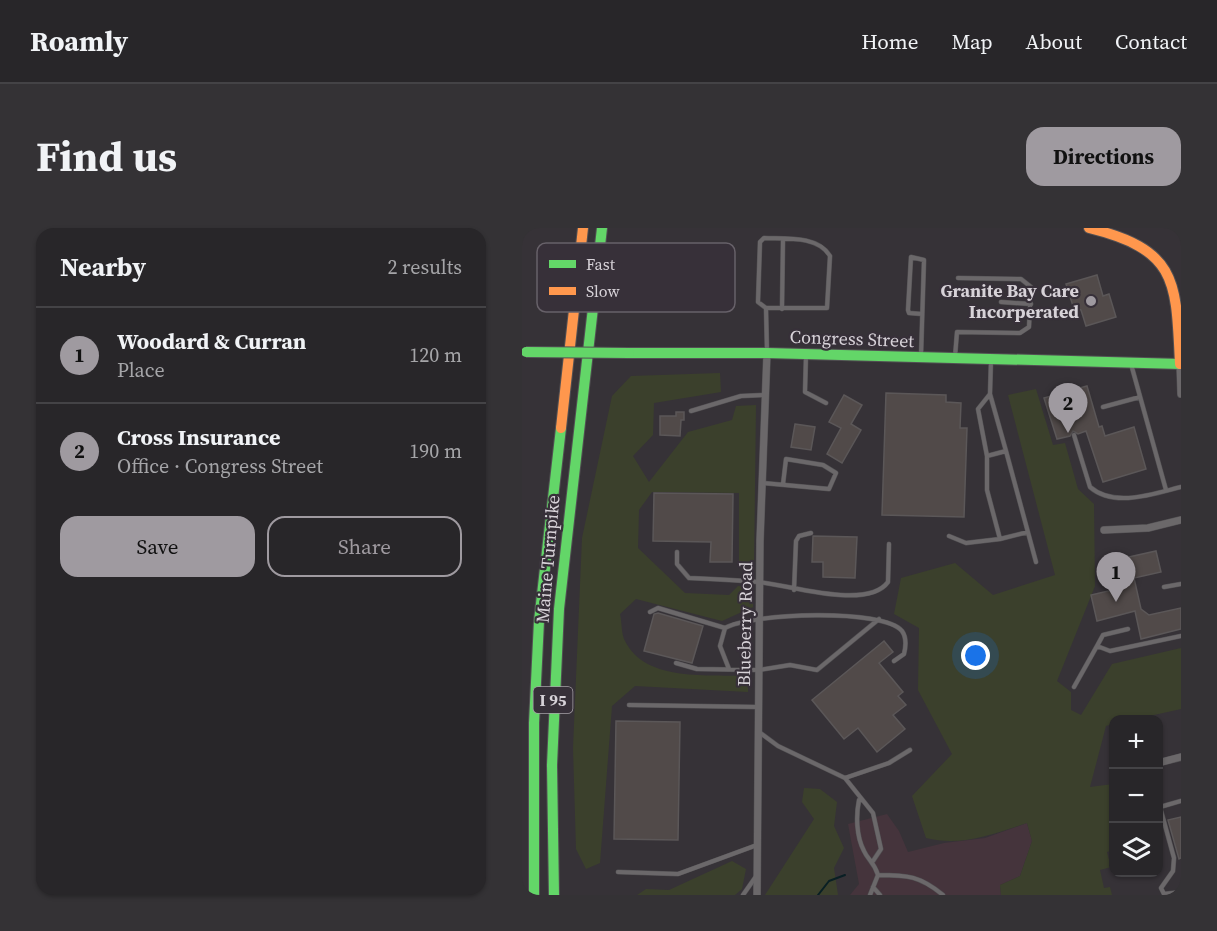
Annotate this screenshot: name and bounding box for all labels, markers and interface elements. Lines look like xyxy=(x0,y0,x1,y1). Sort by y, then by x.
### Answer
text: Roamly xyxy=(30,22,128,60)
text: Home xyxy=(861,27,919,56)
text: Map xyxy=(952,27,993,56)
text: About xyxy=(1026,27,1082,56)
text: Contact xyxy=(1115,27,1187,56)
text: Find us xyxy=(36,127,177,185)
button: Directions xyxy=(1026,127,1181,186)
legend xyxy=(537,243,735,312)
text: Nearby xyxy=(60,249,146,285)
text: 2 results xyxy=(387,253,462,281)
text: Fast xyxy=(586,253,616,275)
place label: Granite Bay Care Incorperated xyxy=(940,278,1079,324)
text: Slow xyxy=(586,280,621,302)
marker: Granite Bay Care Incorperated xyxy=(1084,294,1098,308)
street label: Congress Street xyxy=(789,324,915,353)
text: Woodard & Curran xyxy=(117,326,306,356)
text: 1 xyxy=(74,341,85,369)
text: 120 m xyxy=(409,341,462,369)
text: Place xyxy=(117,356,165,384)
pin: 2 xyxy=(1048,384,1088,433)
text: Cross Insurance xyxy=(117,422,280,452)
text: 2 xyxy=(74,437,85,465)
text: 190 m xyxy=(409,437,462,465)
text: Office · Congress Street xyxy=(117,452,323,480)
street label: Maine Turnpike xyxy=(529,494,566,624)
button: Save xyxy=(60,516,255,577)
button: Share xyxy=(267,516,462,577)
pin: 1 xyxy=(1096,552,1136,602)
street label: Blueberry Road xyxy=(731,561,758,687)
your location xyxy=(961,641,990,670)
road number: I 95 xyxy=(534,687,573,713)
map controls xyxy=(1109,715,1163,877)
button: + xyxy=(1109,715,1163,769)
button: − xyxy=(1109,769,1163,823)
button: layers xyxy=(1109,823,1163,877)

